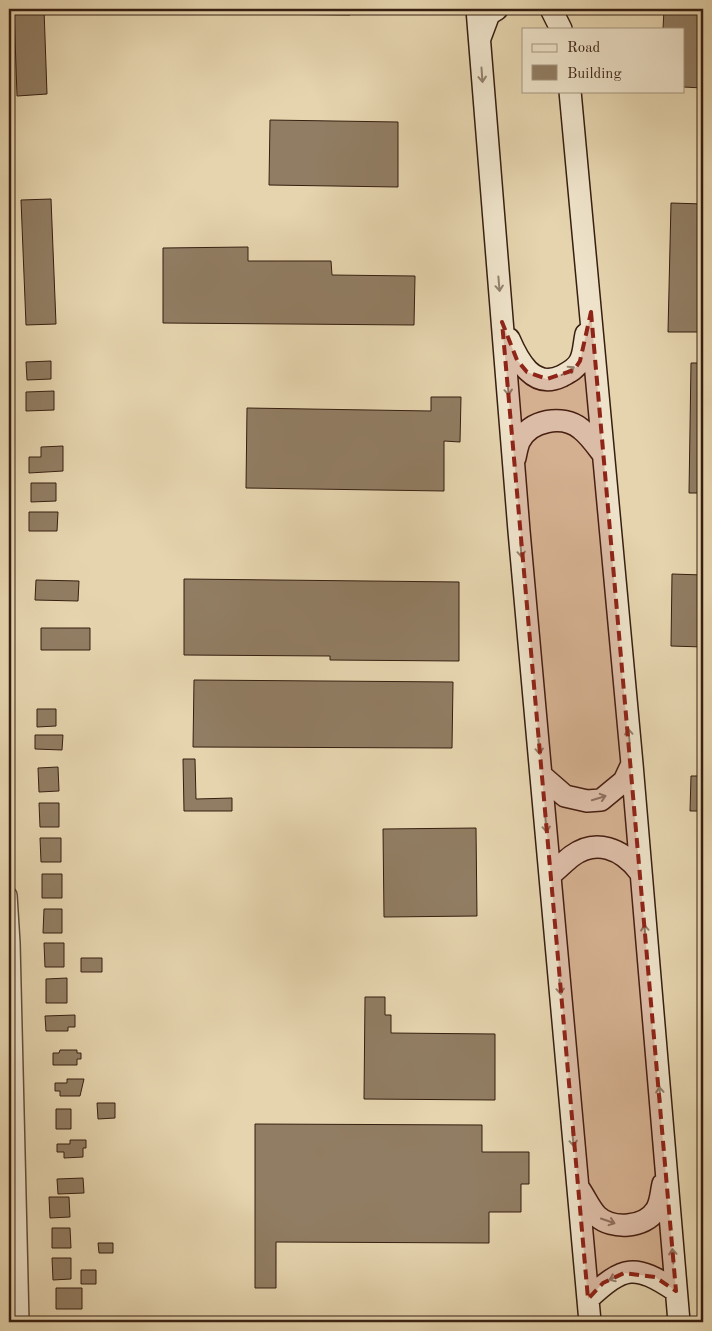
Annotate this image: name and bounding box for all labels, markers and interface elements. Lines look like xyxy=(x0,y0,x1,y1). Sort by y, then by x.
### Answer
legend xyxy=(522,28,684,92)
text: Road xyxy=(567,41,601,56)
one-way arrow xyxy=(477,67,486,83)
text: Building xyxy=(567,67,622,82)
one-way arrow xyxy=(494,276,504,292)
one-way arrow xyxy=(561,366,575,376)
one-way arrow xyxy=(503,380,513,396)
one-way arrow xyxy=(516,542,526,558)
one-way arrow xyxy=(624,728,634,744)
one-way arrow xyxy=(535,739,544,755)
one-way arrow xyxy=(591,793,607,803)
one-way arrow xyxy=(542,816,551,832)
one-way arrow xyxy=(640,925,650,941)
one-way arrow xyxy=(556,978,565,994)
one-way arrow xyxy=(655,1087,664,1103)
one-way arrow xyxy=(569,1131,578,1147)
one-way arrow xyxy=(600,1217,615,1226)
one-way arrow xyxy=(669,1249,678,1265)
one-way arrow xyxy=(609,1272,624,1282)

